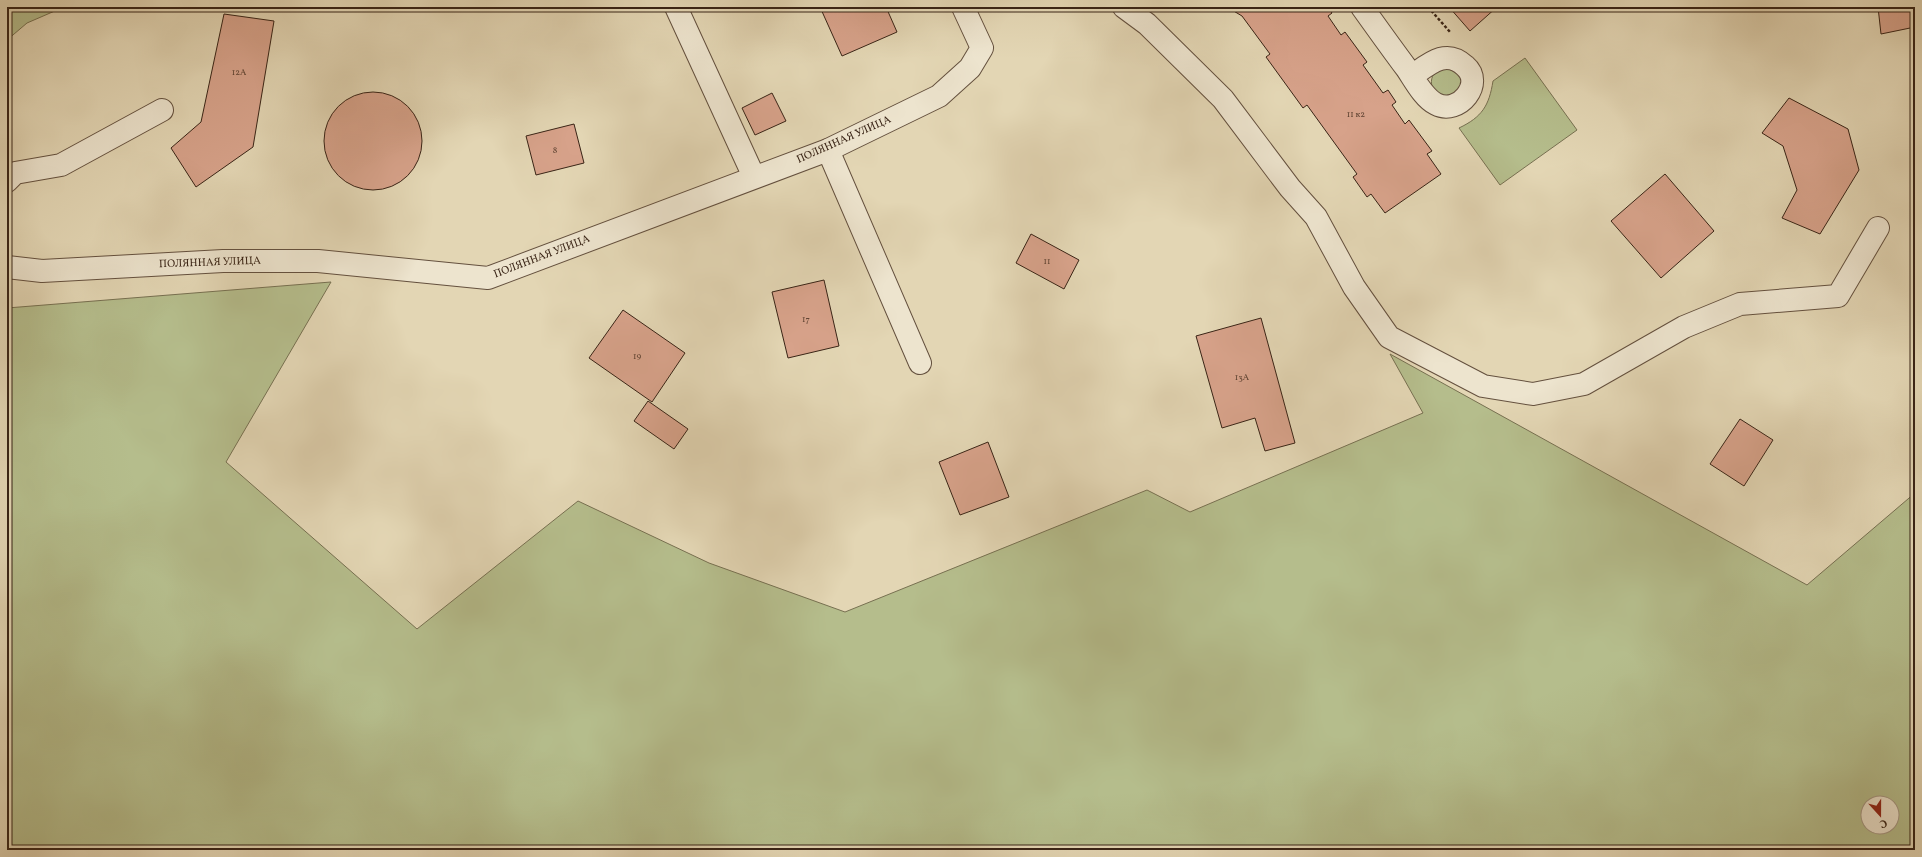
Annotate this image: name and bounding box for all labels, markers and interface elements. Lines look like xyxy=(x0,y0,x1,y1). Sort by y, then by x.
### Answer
house number: 12А xyxy=(232,66,247,79)
house number: 11 к2 xyxy=(1347,108,1365,121)
street label: ПОЛЯННАЯ УЛИЦА xyxy=(794,112,894,168)
house number: 8 xyxy=(553,144,558,157)
street label: ПОЛЯННАЯ УЛИЦА xyxy=(492,232,593,282)
street label: ПОЛЯННАЯ УЛИЦА xyxy=(159,254,262,272)
house number: 11 xyxy=(1044,255,1050,268)
house number: 17 xyxy=(802,313,810,326)
house number: 19 xyxy=(633,350,641,363)
house number: 13А xyxy=(1235,371,1250,384)
north arrow xyxy=(1860,795,1900,835)
text: С xyxy=(1877,815,1889,831)

